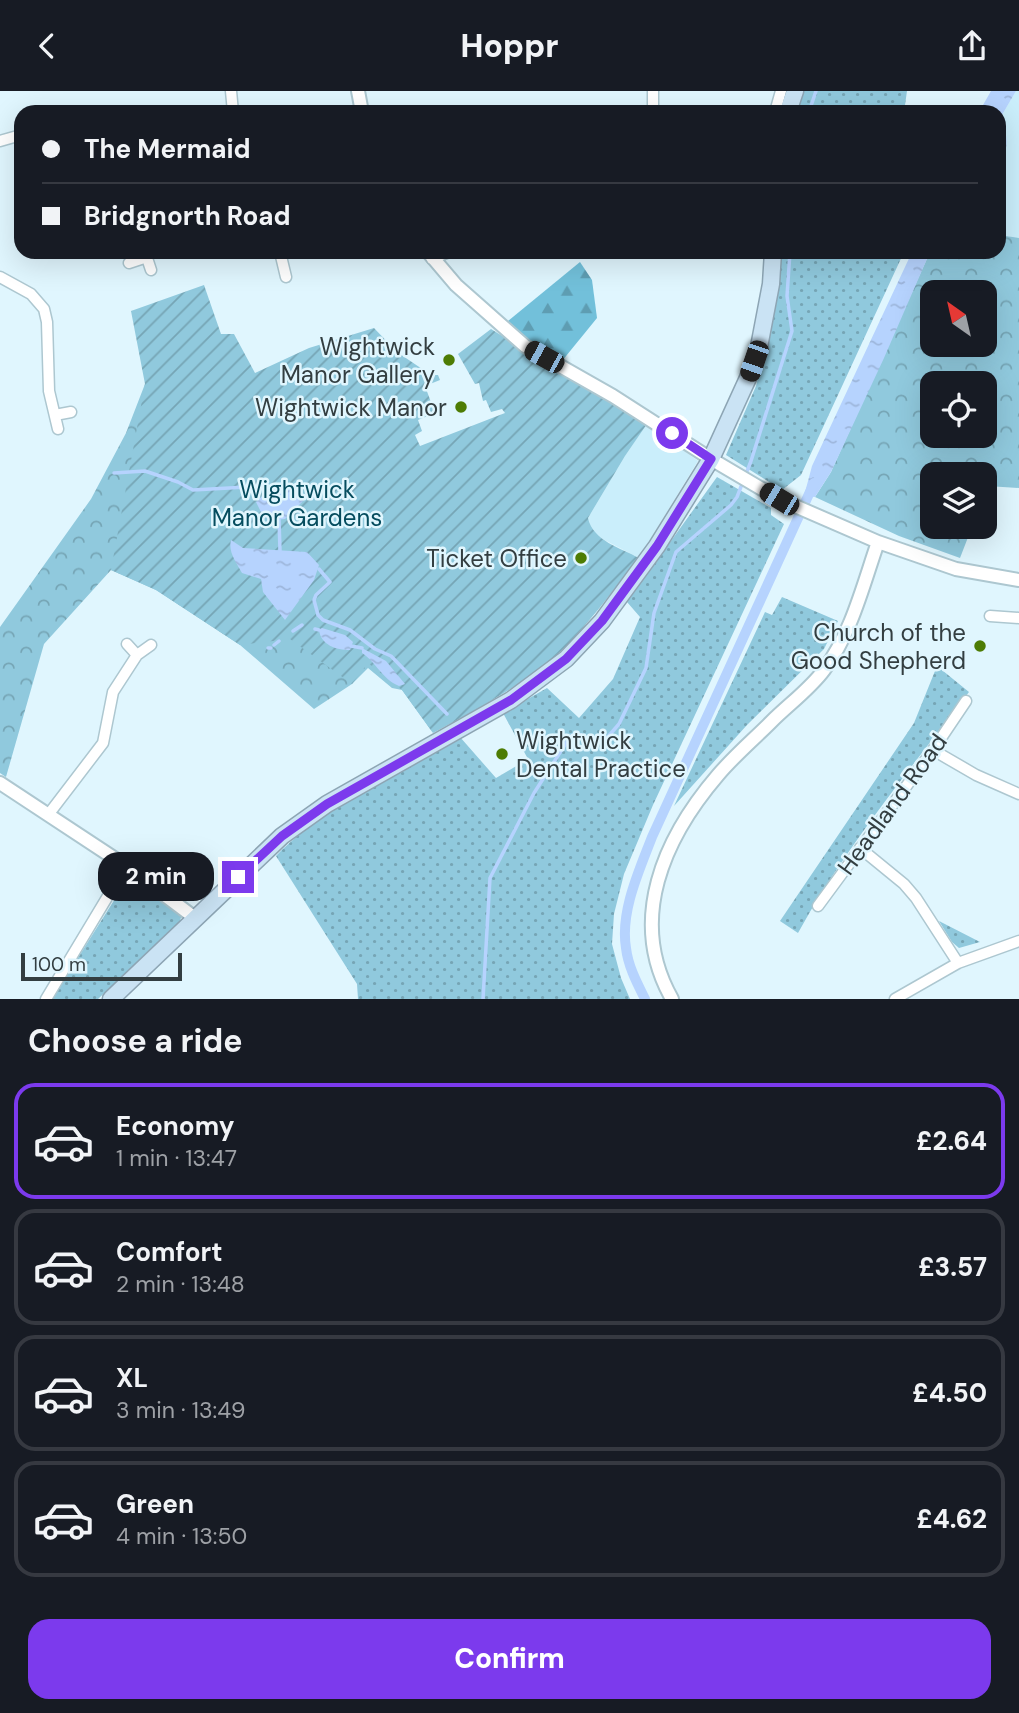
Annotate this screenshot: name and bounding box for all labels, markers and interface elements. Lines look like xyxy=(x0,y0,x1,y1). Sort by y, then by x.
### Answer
text: Hoppr xyxy=(461,25,558,67)
icon: back xyxy=(28,27,66,65)
icon: share xyxy=(953,27,991,65)
text: The Mermaid xyxy=(84,132,251,166)
text: Bridgnorth Road xyxy=(84,199,291,233)
north arrow xyxy=(920,280,998,357)
map controls xyxy=(920,280,997,539)
place label: Wightwick Manor Gallery xyxy=(281,331,435,390)
car xyxy=(521,338,568,376)
car xyxy=(738,338,771,384)
marker: Wightwick Manor Gallery xyxy=(441,352,457,368)
button: locate xyxy=(920,371,997,448)
place label: Wightwick Manor xyxy=(255,392,447,423)
marker: Wightwick Manor xyxy=(453,399,469,415)
route start xyxy=(656,417,688,449)
button: layers xyxy=(920,462,997,539)
park label: Wightwick Manor Gardens xyxy=(212,474,382,533)
car xyxy=(756,479,803,519)
place label: Ticket Office xyxy=(426,543,567,574)
marker: Ticket Office xyxy=(573,550,589,566)
place label: Church of the Good Shepherd xyxy=(791,617,966,676)
marker: Church of the Good Shepherd xyxy=(972,638,988,654)
place label: Wightwick Dental Practice xyxy=(516,725,686,784)
street label: Headland Road xyxy=(830,727,954,881)
marker: Wightwick Dental Practice xyxy=(494,746,510,762)
callout: 2 min xyxy=(98,853,214,901)
text: 2 min xyxy=(125,861,187,891)
route end xyxy=(222,861,254,893)
scale bar xyxy=(21,950,182,982)
text: 100 m xyxy=(32,952,86,977)
text: Choose a ride xyxy=(28,1020,243,1062)
text: Economy xyxy=(116,1109,234,1143)
icon: car xyxy=(32,1110,95,1173)
text: £2.64 xyxy=(916,1124,987,1158)
text: 1 min · 13:47 xyxy=(116,1143,237,1173)
text: Comfort xyxy=(116,1235,222,1269)
icon: car xyxy=(32,1236,95,1299)
text: £3.57 xyxy=(918,1250,987,1284)
text: 2 min · 13:48 xyxy=(116,1269,245,1299)
text: XL xyxy=(116,1361,148,1395)
icon: car xyxy=(32,1362,95,1425)
text: £4.50 xyxy=(912,1376,987,1410)
text: 3 min · 13:49 xyxy=(116,1395,246,1425)
text: Green xyxy=(116,1487,194,1521)
icon: car xyxy=(32,1488,95,1551)
text: £4.62 xyxy=(916,1502,987,1536)
text: 4 min · 13:50 xyxy=(116,1521,247,1551)
button: Confirm xyxy=(28,1619,991,1699)

